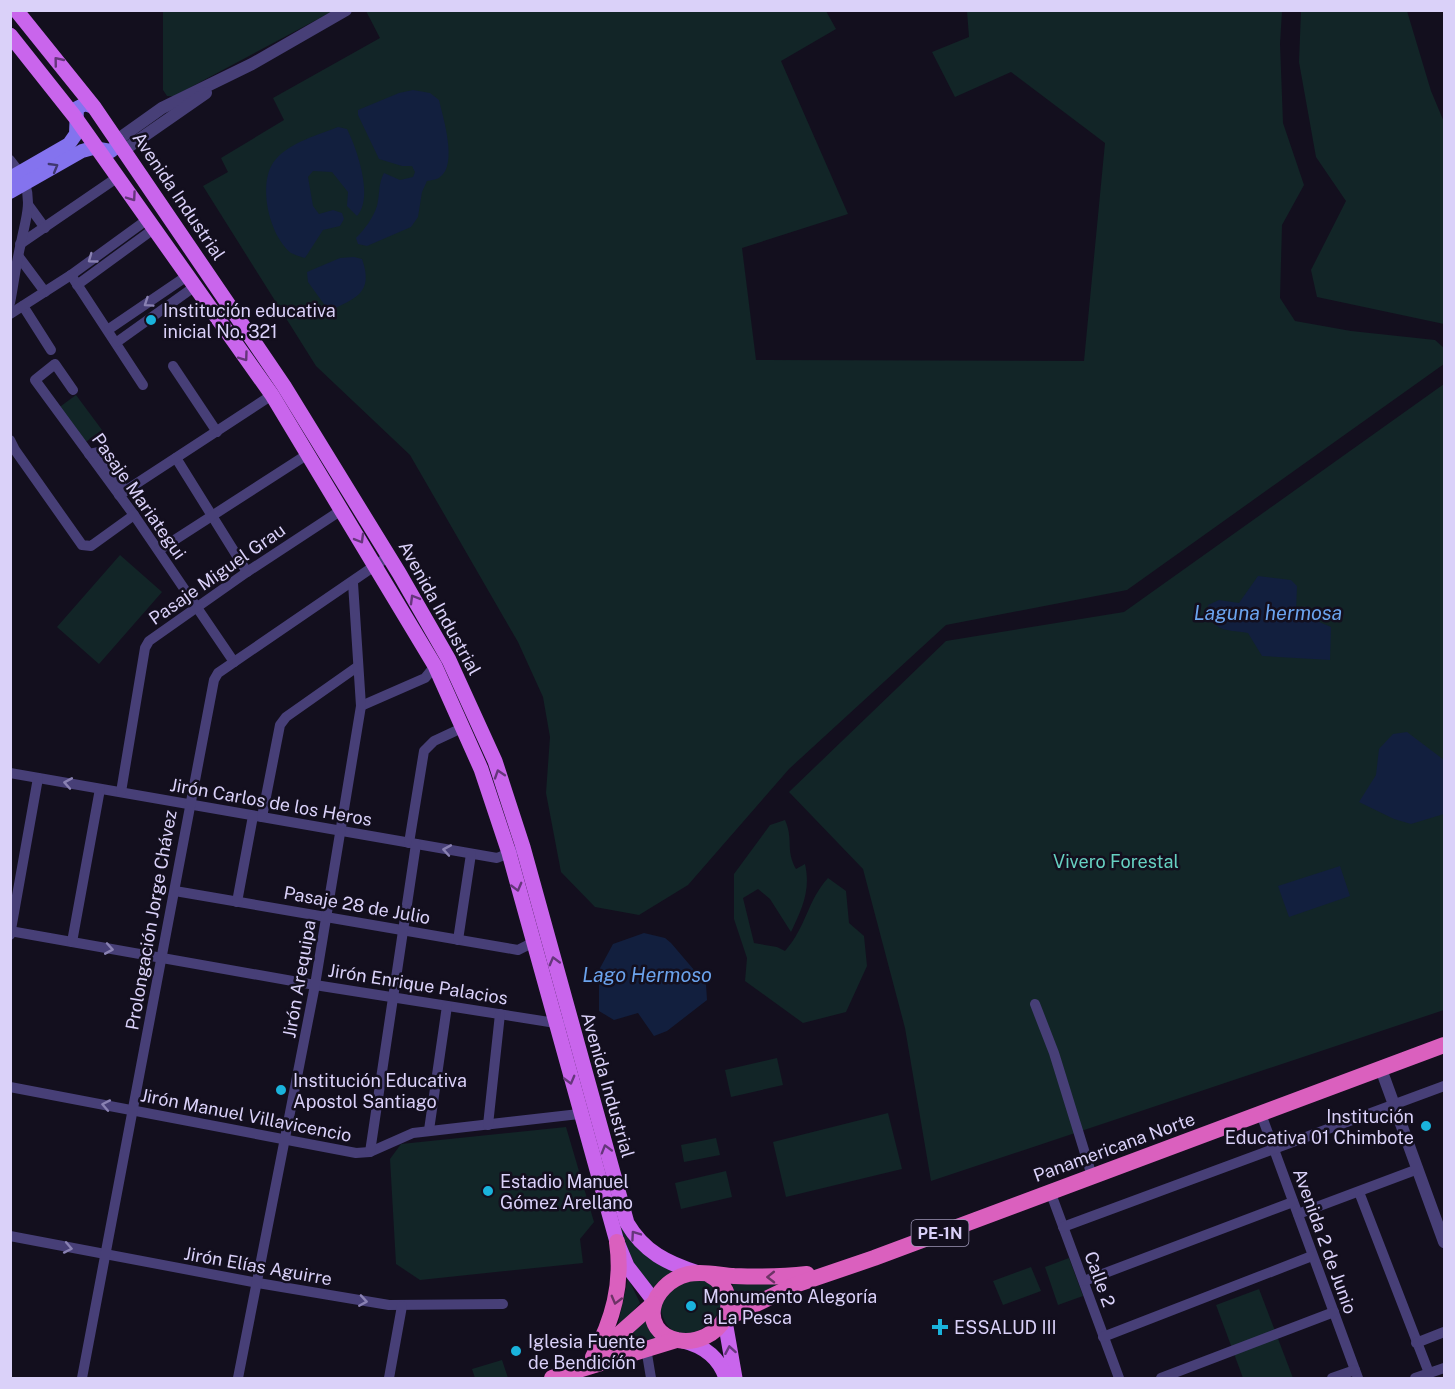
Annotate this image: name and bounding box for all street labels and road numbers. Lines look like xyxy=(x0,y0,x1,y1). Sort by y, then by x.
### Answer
street label: Avenida Industrial xyxy=(128,128,230,264)
street label: Pasaje Mariategui xyxy=(88,429,190,563)
street label: Pasaje Miguel Grau xyxy=(145,519,289,629)
street label: Avenida Industrial xyxy=(394,537,486,679)
street label: Jirón Carlos de los Heros xyxy=(168,774,374,830)
street label: Prolongación Jorge Chávez xyxy=(121,808,181,1032)
street label: Pasaje 28 de Julio xyxy=(282,882,432,928)
street label: Jirón Arequipa xyxy=(278,918,320,1040)
street label: Jirón Enrique Palacios xyxy=(327,959,509,1009)
street label: Avenida Industrial xyxy=(577,1010,639,1160)
street label: Jirón Manuel Villavicencio xyxy=(139,1084,353,1146)
street label: Panamericana Norte xyxy=(1030,1108,1198,1186)
street label: Avenida 2 de Junio xyxy=(1289,1165,1361,1317)
road number: PE-1N xyxy=(912,1220,968,1246)
street label: Jirón Elías Aguirre xyxy=(182,1243,334,1289)
street label: Calle 2 xyxy=(1080,1248,1120,1310)

